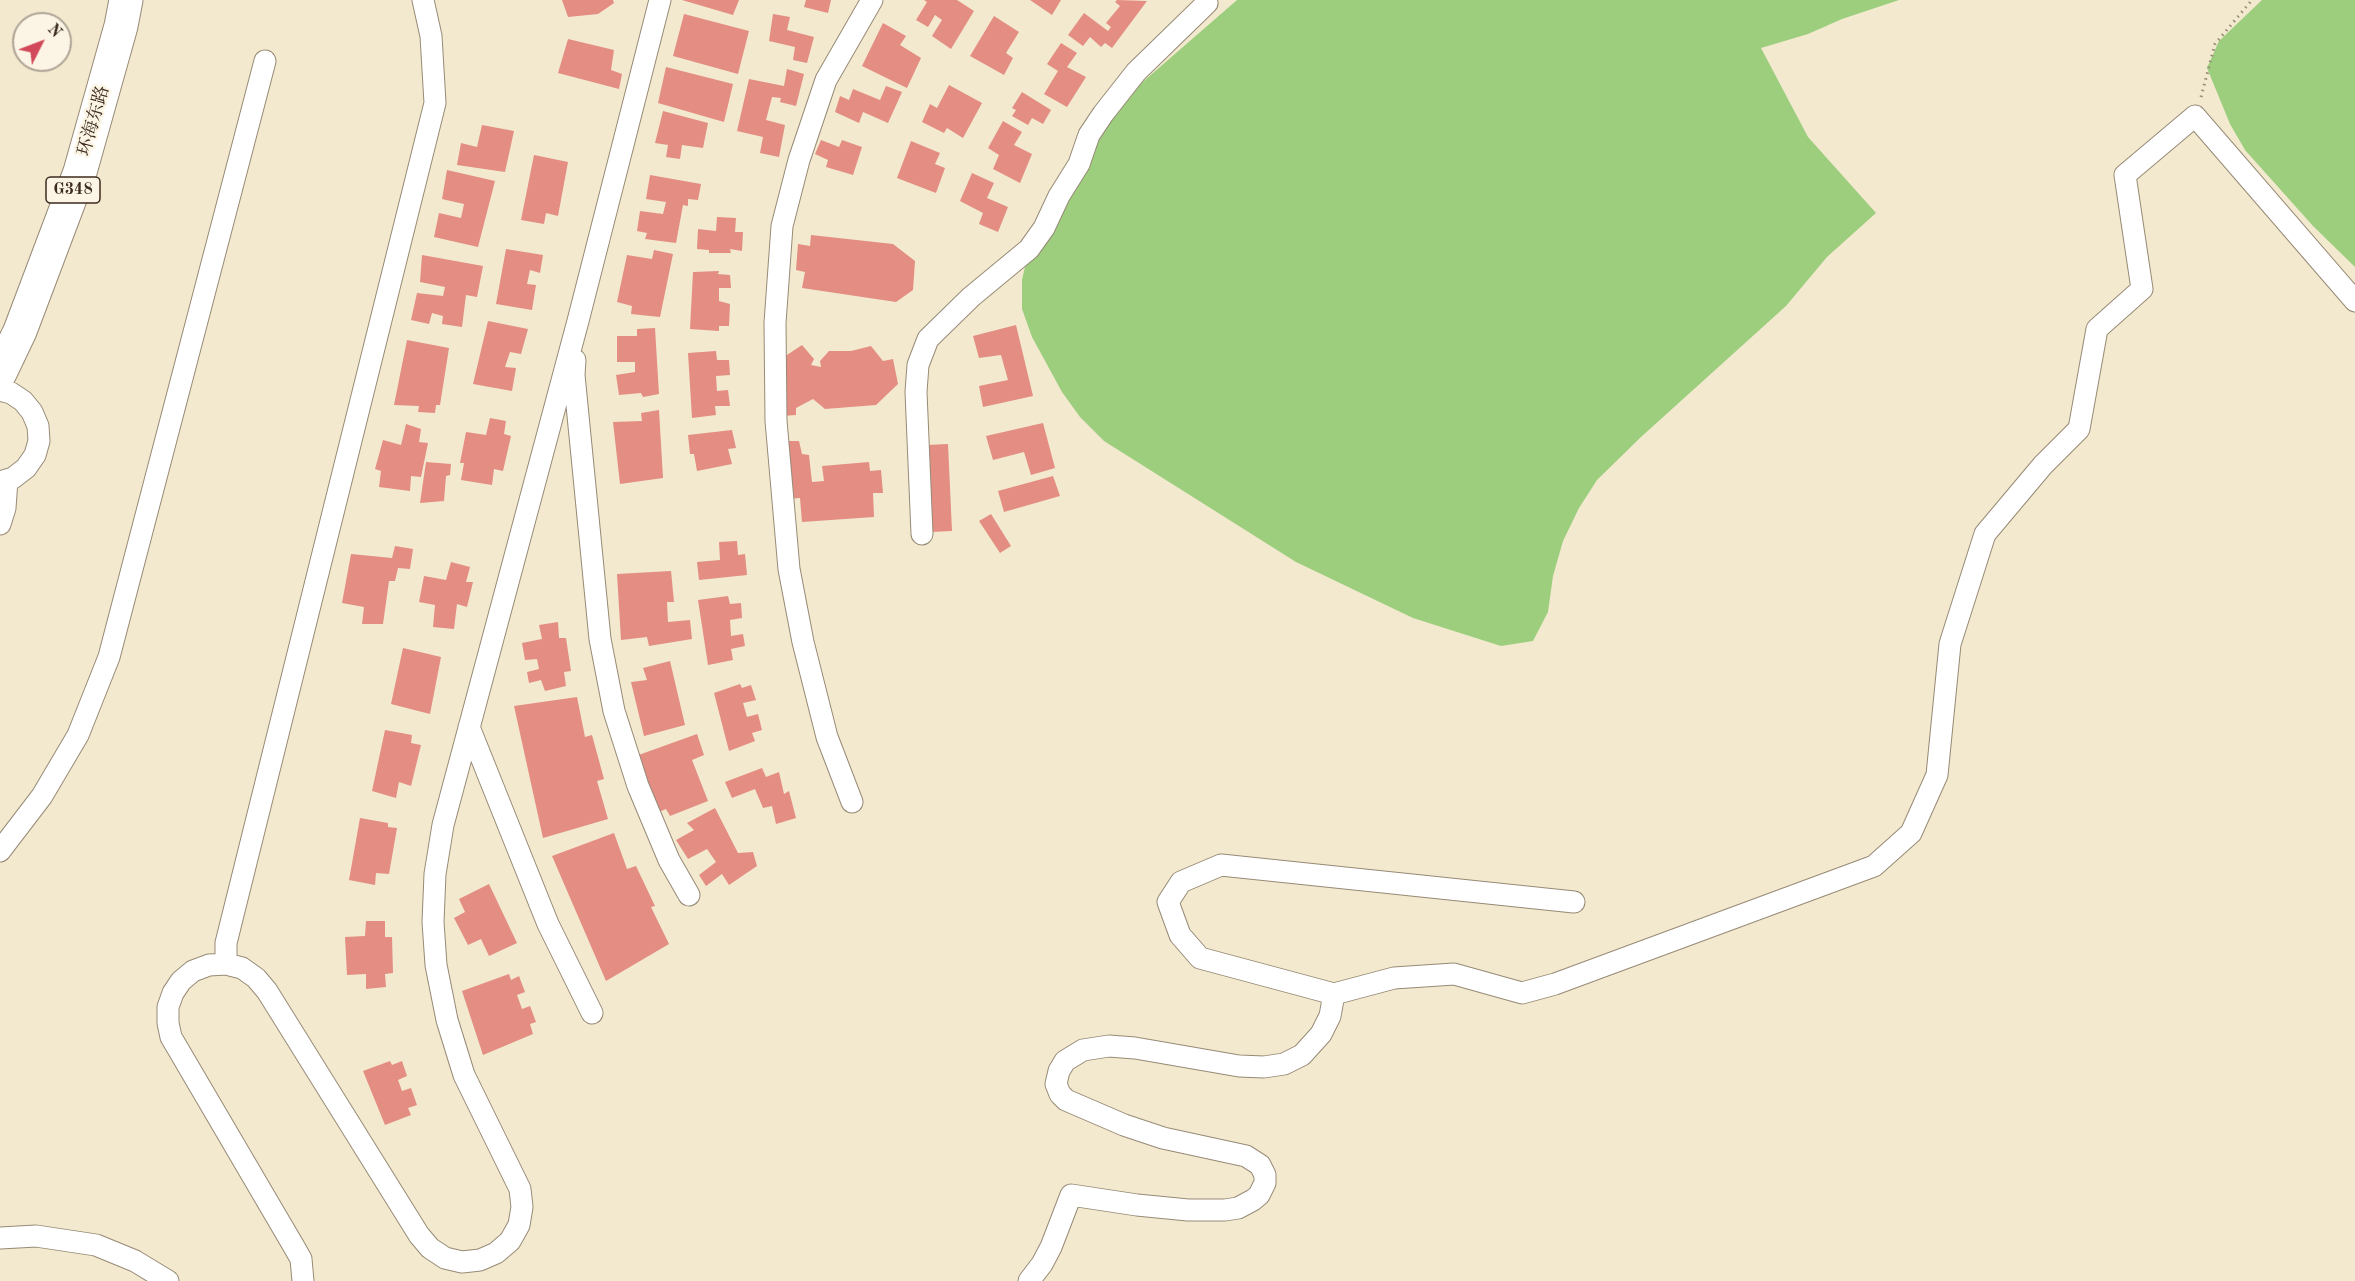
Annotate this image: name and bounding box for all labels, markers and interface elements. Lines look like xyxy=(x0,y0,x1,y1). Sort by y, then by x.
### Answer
north arrow xyxy=(12,12,72,72)
text: N xyxy=(44,21,64,41)
street label: 环海东路 xyxy=(74,83,114,159)
road number: G348 xyxy=(46,177,100,203)

